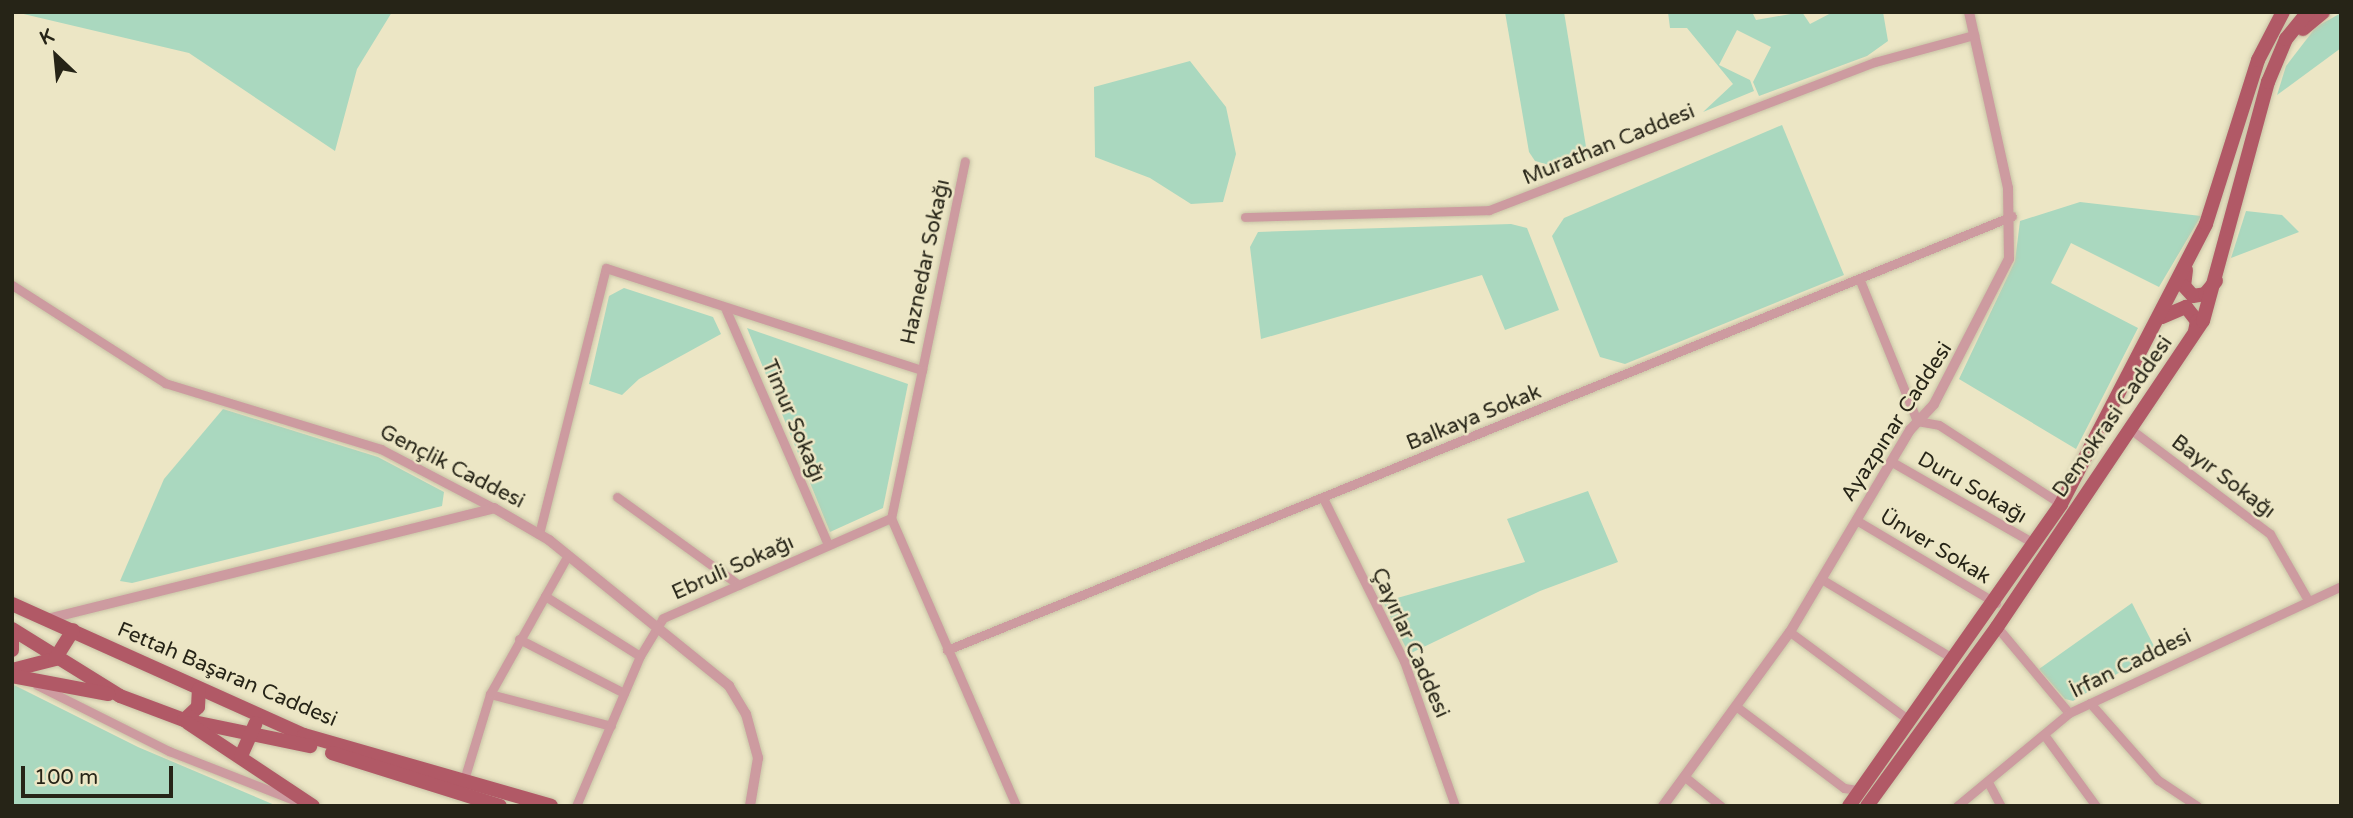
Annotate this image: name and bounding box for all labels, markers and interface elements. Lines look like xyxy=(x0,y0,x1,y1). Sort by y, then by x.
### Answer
north arrow xyxy=(21,21,91,91)
text: K xyxy=(36,24,57,50)
street label: Murathan Caddesi xyxy=(1519,99,1699,191)
street label: Haznedar Sokağı xyxy=(896,177,956,347)
street label: Demokrasi Caddesi xyxy=(2048,331,2178,503)
street label: Ayazpınar Caddesi xyxy=(1836,338,1958,506)
street label: Timur Sokağı xyxy=(756,356,830,486)
street label: Balkaya Sokak xyxy=(1403,380,1545,456)
street label: Gençlik Caddesi xyxy=(375,420,529,514)
street label: Bayır Sokağı xyxy=(2166,430,2280,524)
street label: Duru Sokağı xyxy=(1913,447,2031,529)
street label: Ünver Sokak xyxy=(1875,504,1995,590)
street label: Ebruli Sokağı xyxy=(668,530,798,606)
street label: Çayırlar Caddesi xyxy=(1366,564,1454,722)
street label: Fettah Başaran Caddesi xyxy=(113,617,341,733)
street label: İrfan Caddesi xyxy=(2066,624,2196,704)
scale bar xyxy=(24,752,177,796)
text: 100 m xyxy=(34,765,98,790)

